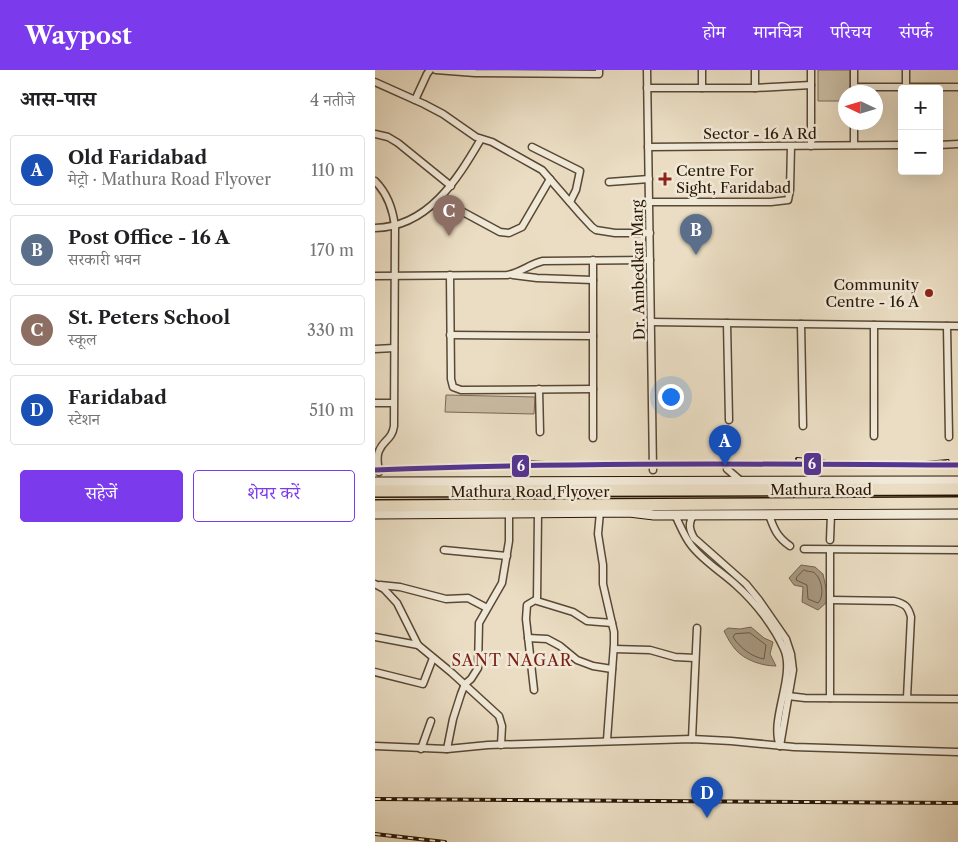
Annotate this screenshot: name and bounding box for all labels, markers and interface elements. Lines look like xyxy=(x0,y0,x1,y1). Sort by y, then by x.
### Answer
text: Waypost xyxy=(25,21,132,50)
text: होम xyxy=(703,21,726,43)
text: मानचित्र xyxy=(754,21,802,43)
text: परिचय xyxy=(830,21,871,43)
text: संपर्क xyxy=(899,21,933,43)
north arrow xyxy=(838,85,883,130)
map controls xyxy=(898,85,943,175)
button: + xyxy=(898,85,943,130)
text: आस-पास xyxy=(20,86,96,111)
text: 4 नतीजे xyxy=(310,90,355,110)
street label: Sector - 16 A Rd xyxy=(703,124,817,143)
button: − xyxy=(898,130,943,175)
text: Old Faridabad xyxy=(68,146,207,169)
text: A xyxy=(31,160,43,180)
text: 110 m xyxy=(311,160,354,180)
place label: Centre For Sight, Faridabad xyxy=(676,161,791,197)
text: मेट्रो · Mathura Road Flyover xyxy=(68,169,271,189)
marker: Centre For Sight, Faridabad xyxy=(658,172,672,186)
pin: C xyxy=(433,195,465,236)
street label: Dr. Ambedkar Marg xyxy=(627,199,649,340)
pin: B xyxy=(680,214,712,255)
text: Post Office - 16 A xyxy=(68,226,230,249)
text: B xyxy=(31,240,43,260)
text: 170 m xyxy=(310,240,354,260)
text: सरकारी भवन xyxy=(68,249,141,269)
place label: Community Centre - 16 A xyxy=(825,275,920,311)
marker: Community Centre - 16 A xyxy=(923,287,935,299)
text: St. Peters School xyxy=(68,306,230,329)
text: C xyxy=(31,320,43,340)
text: 330 m xyxy=(307,320,354,340)
text: स्कूल xyxy=(68,329,97,349)
your location xyxy=(658,384,684,410)
text: Faridabad xyxy=(68,386,167,409)
text: D xyxy=(30,400,44,420)
text: 510 m xyxy=(309,400,354,420)
text: स्टेशन xyxy=(68,409,100,429)
pin: A xyxy=(709,425,741,466)
line badge: 6 xyxy=(803,452,822,476)
line badge: 6 xyxy=(511,454,530,478)
text: 6 xyxy=(808,455,816,473)
text: 6 xyxy=(517,457,525,475)
button: सहेजें xyxy=(20,470,183,522)
button: शेयर करें xyxy=(193,470,355,522)
street label: Mathura Road xyxy=(770,480,872,499)
street label: Mathura Road Flyover xyxy=(450,482,610,501)
district label: SANT NAGAR xyxy=(452,650,573,670)
pin: D xyxy=(691,777,723,818)

